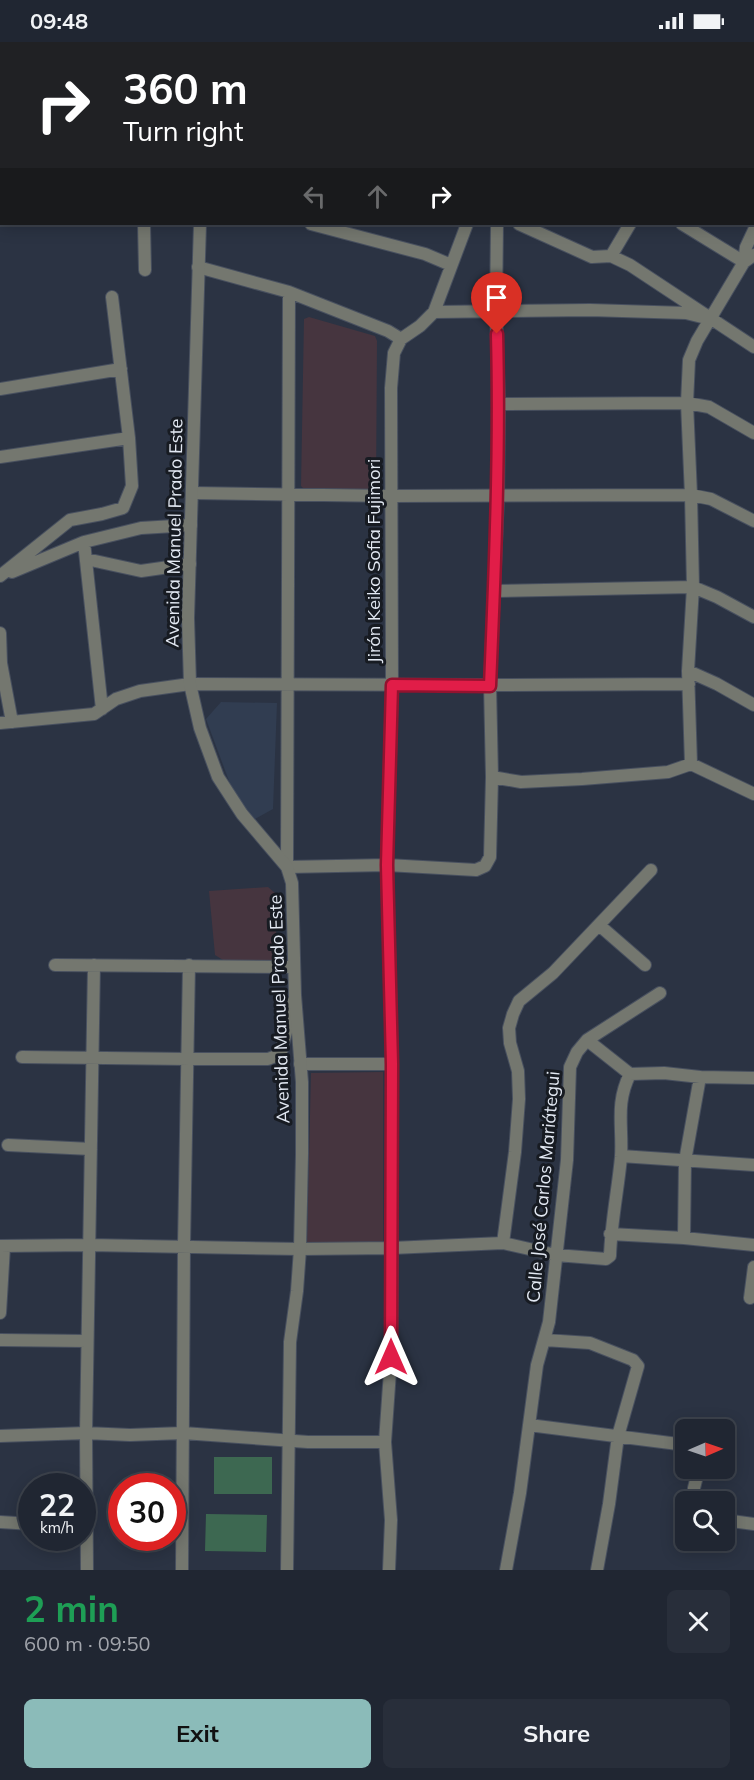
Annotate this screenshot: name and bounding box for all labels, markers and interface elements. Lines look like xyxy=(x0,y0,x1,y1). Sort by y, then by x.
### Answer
text: 09:48 xyxy=(30,7,88,35)
text: 360 m xyxy=(123,62,248,115)
icon: right xyxy=(24,66,102,144)
text: Turn right xyxy=(123,114,243,148)
icon: left xyxy=(298,180,331,213)
icon: ahead xyxy=(361,180,394,213)
icon: right xyxy=(424,180,457,213)
pin xyxy=(471,272,522,334)
icon: arrive xyxy=(480,281,513,314)
street label: Avenida Manuel Prado Este xyxy=(161,418,187,648)
street label: Jirón Keiko Sofia Fujimori xyxy=(362,459,385,663)
street label: Avenida Manuel Prado Este xyxy=(264,894,294,1124)
street label: Calle José Carlos Mariátegui xyxy=(521,1070,565,1304)
position arrow xyxy=(359,1325,423,1389)
north arrow xyxy=(675,1419,735,1479)
map controls xyxy=(675,1419,735,1551)
speed limit sign: 30 xyxy=(108,1473,186,1551)
text: 22 xyxy=(39,1486,75,1524)
button: search xyxy=(675,1491,735,1551)
text: km/h xyxy=(40,1518,74,1537)
text: 2 min xyxy=(24,1586,119,1631)
button: close xyxy=(667,1590,730,1653)
text: 600 m · 09:50 xyxy=(24,1631,150,1656)
button: Exit xyxy=(24,1699,371,1768)
button: Share xyxy=(383,1699,730,1768)

